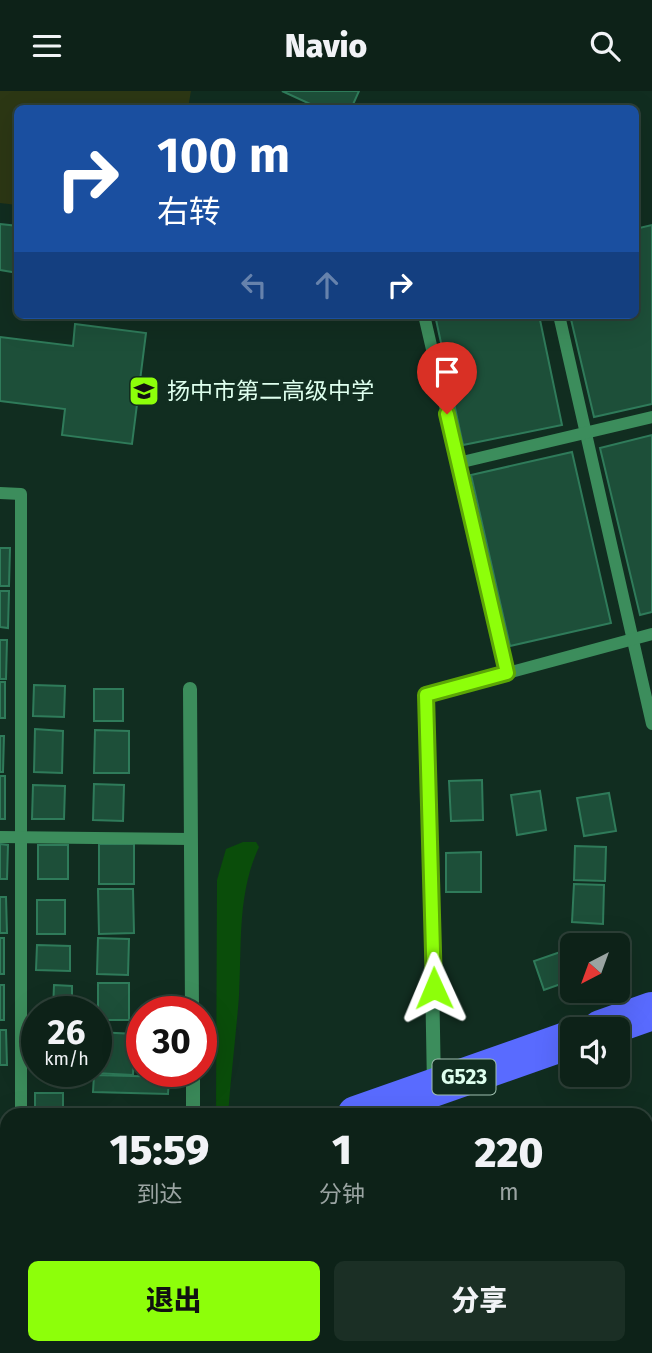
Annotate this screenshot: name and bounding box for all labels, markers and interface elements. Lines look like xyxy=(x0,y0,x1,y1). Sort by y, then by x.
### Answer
icon: menu xyxy=(28,27,66,65)
text: Navio xyxy=(285,27,367,65)
icon: search xyxy=(586,27,624,65)
text: 100 m xyxy=(157,126,290,185)
icon: right xyxy=(42,133,133,224)
text: 右转 xyxy=(157,193,221,231)
icon: left xyxy=(235,266,273,304)
icon: ahead xyxy=(308,266,346,304)
icon: right xyxy=(381,266,419,304)
pin xyxy=(417,342,477,414)
icon: arrive xyxy=(428,353,466,391)
school or university icon: 扬中市第二高级中学 xyxy=(127,374,161,408)
place label: 扬中市第二高级中学 xyxy=(167,377,374,405)
north arrow xyxy=(560,933,630,1003)
map controls xyxy=(560,933,630,1087)
position arrow xyxy=(397,951,471,1025)
speed limit sign: 30 xyxy=(126,996,217,1087)
text: 26 xyxy=(48,1011,85,1053)
button: sound xyxy=(560,1017,630,1087)
text: km/h xyxy=(44,1048,89,1070)
road number: G523 xyxy=(433,1059,496,1095)
text: 15:59 xyxy=(110,1125,209,1175)
text: 1 xyxy=(332,1125,352,1175)
text: 220 xyxy=(474,1128,543,1178)
text: m xyxy=(499,1178,519,1206)
text: 到达 xyxy=(136,1180,182,1208)
text: 分钟 xyxy=(319,1180,365,1208)
button: 退出 xyxy=(28,1261,320,1341)
button: 分享 xyxy=(334,1261,625,1341)

